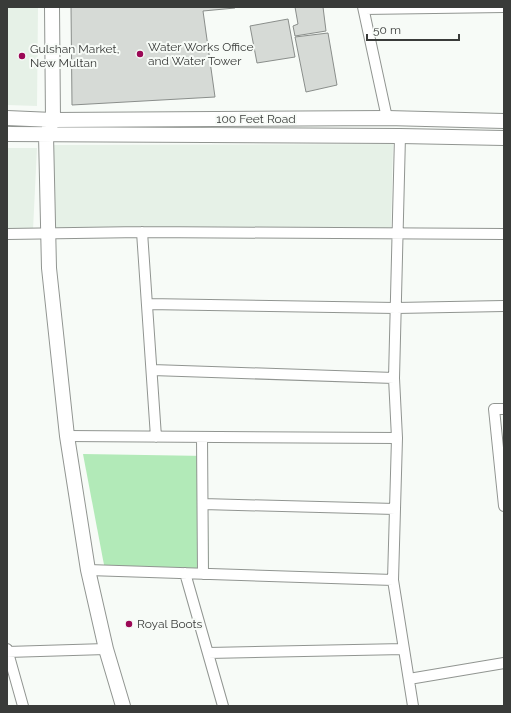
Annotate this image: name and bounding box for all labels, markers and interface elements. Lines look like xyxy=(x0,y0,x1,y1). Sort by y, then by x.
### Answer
scale bar xyxy=(367,16,459,42)
text: 50 m xyxy=(373,23,401,37)
place label: Water Works Office and Water Tower xyxy=(148,40,254,68)
place label: Gulshan Market, New Multan xyxy=(30,42,119,70)
marker: Water Works Office and Water Tower xyxy=(135,49,145,59)
marker: Gulshan Market, New Multan xyxy=(17,51,27,61)
street label: 100 Feet Road xyxy=(216,112,296,126)
place label: Royal Boots xyxy=(137,617,203,631)
marker: Royal Boots xyxy=(124,619,134,629)

